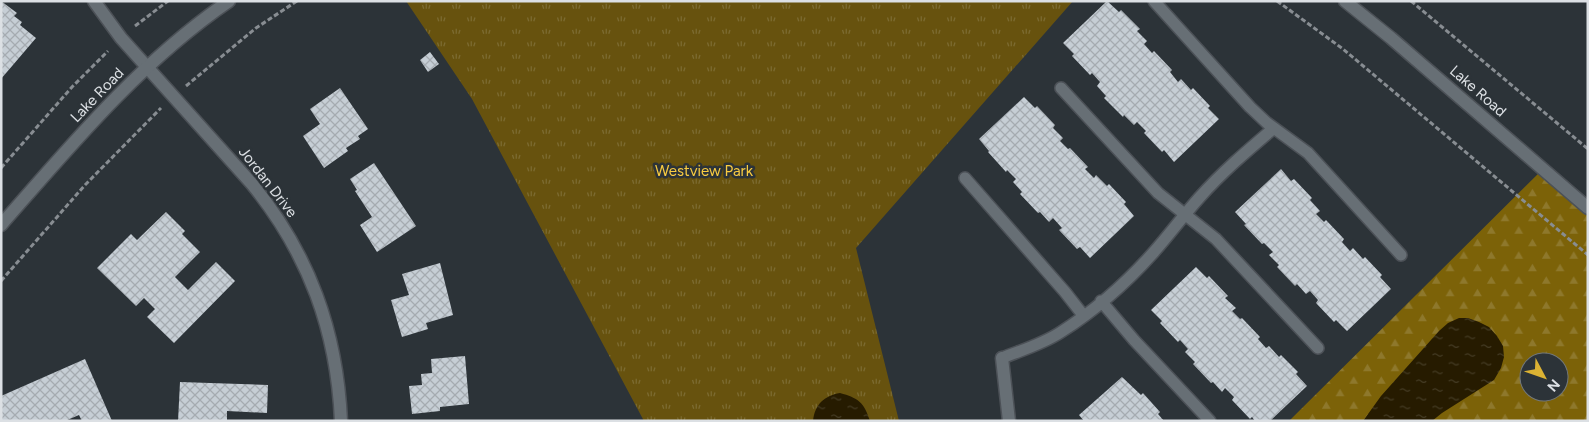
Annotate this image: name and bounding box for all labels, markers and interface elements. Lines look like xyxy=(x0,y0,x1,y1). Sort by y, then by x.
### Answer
street label: Lake Road xyxy=(1446,62,1510,120)
street label: Lake Road xyxy=(67,64,127,126)
street label: Jordan Drive xyxy=(235,143,301,221)
park label: Westview Park xyxy=(655,162,754,180)
north arrow xyxy=(1519,352,1569,402)
text: N xyxy=(1543,376,1563,395)

